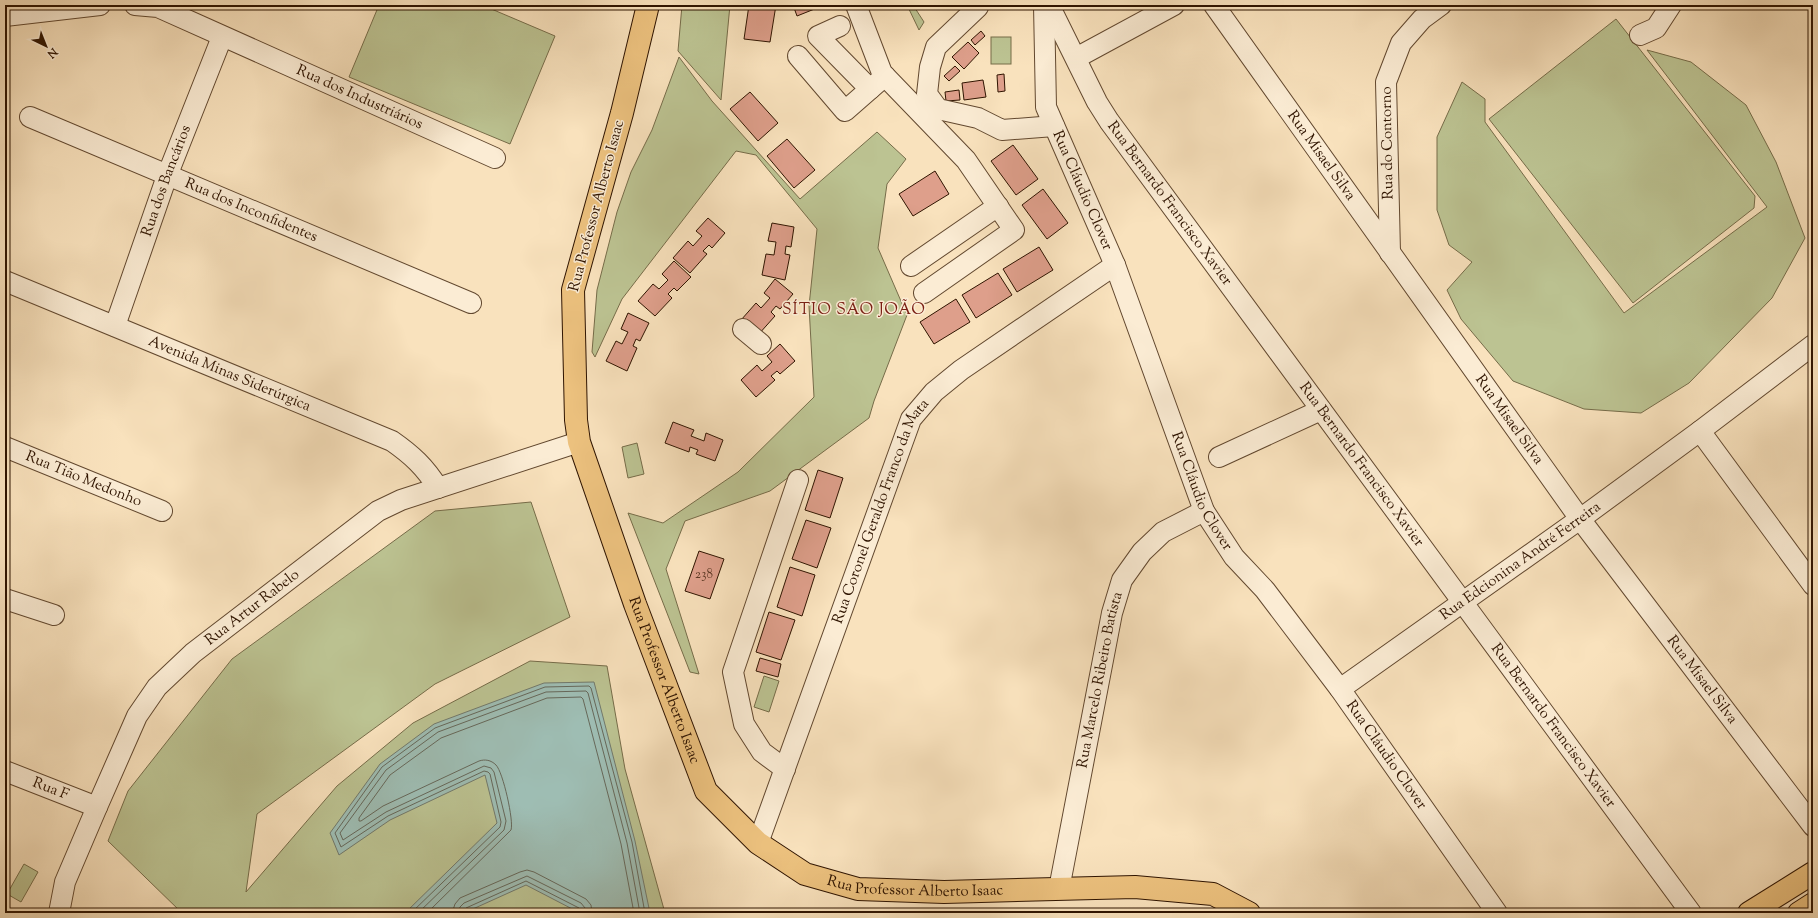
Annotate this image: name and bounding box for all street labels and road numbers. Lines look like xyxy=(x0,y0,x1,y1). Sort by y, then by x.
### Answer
street label: Rua dos Industriários xyxy=(293,60,426,135)
street label: Rua do Contorno xyxy=(1377,86,1399,200)
street label: Rua Misael Silva xyxy=(1282,106,1361,205)
street label: Rua Bernardo Francisco Xavier xyxy=(1102,117,1237,290)
street label: Rua Professor Alberto Isaac xyxy=(564,118,630,294)
street label: Rua dos Bancários xyxy=(136,122,197,239)
street label: Rua Cláudio Clover xyxy=(1047,127,1118,254)
street label: Rua dos Inconfidentes xyxy=(181,173,321,248)
street label: Avenida Minas Siderúrgica xyxy=(145,331,314,417)
street label: Rua Misael Silva xyxy=(1470,370,1549,469)
street label: Rua Bernardo Francisco Xavier xyxy=(1294,378,1429,551)
street label: Rua Coronel Geraldo Franco da Mata xyxy=(827,394,934,627)
street label: Rua Cláudio Clover xyxy=(1166,429,1238,555)
street label: Rua Tião Medonho xyxy=(22,446,145,512)
street label: Rua Edcionina André Ferreira xyxy=(1436,497,1605,626)
street label: Rua Artur Rabelo xyxy=(201,564,304,651)
street label: Rua Marcelo Ribeiro Batista xyxy=(1072,589,1128,770)
street label: Rua Professor Alberto Isaac xyxy=(623,594,705,767)
street label: Rua Misael Silva xyxy=(1662,631,1743,729)
street label: Rua Bernardo Francisco Xavier xyxy=(1486,639,1621,812)
street label: Rua Cláudio Clover xyxy=(1341,696,1432,814)
street label: Rua F xyxy=(29,772,73,806)
street label: Rua Professor Alberto Isaac xyxy=(824,870,1004,903)

